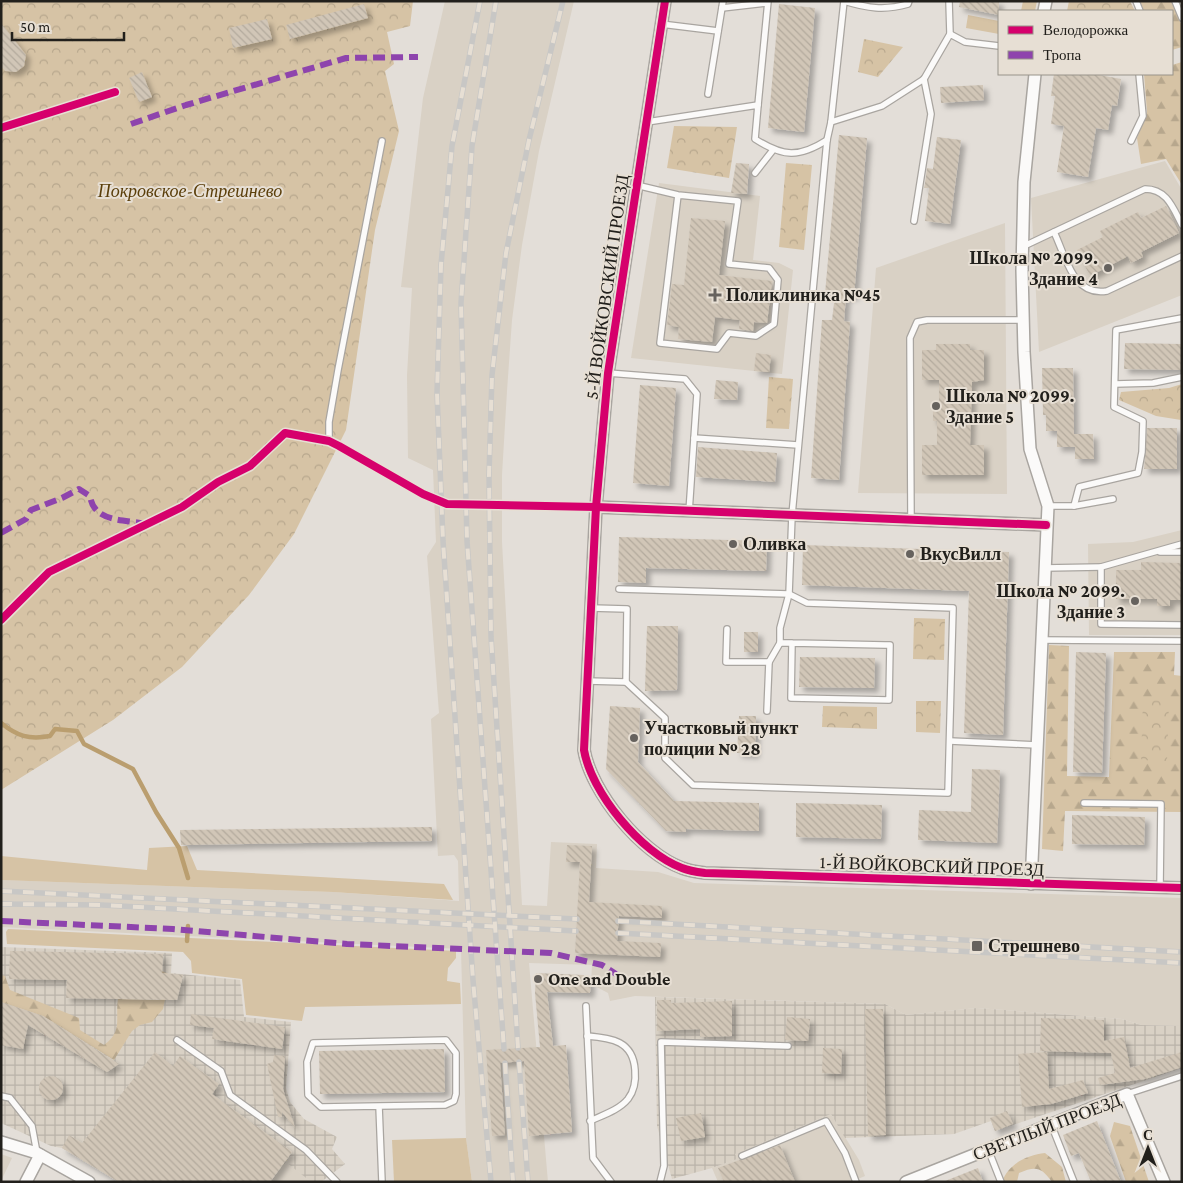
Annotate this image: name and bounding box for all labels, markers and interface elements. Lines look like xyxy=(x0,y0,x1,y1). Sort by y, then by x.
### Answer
scale bar xyxy=(12,10,125,42)
legend xyxy=(998,10,1173,75)
text: 50 m xyxy=(20,19,50,35)
text: Велодорожка xyxy=(1043,22,1128,38)
text: Тропа xyxy=(1043,47,1082,63)
street label: 5-Й ВОЙКОВСКИЙ ПРОЕЗД xyxy=(581,173,633,401)
park label: Покровское-Стрешнево xyxy=(97,181,282,201)
place label: Школа № 2099. Здание 4 xyxy=(970,248,1098,289)
marker: Школа № 2099. Здание 4 xyxy=(1102,262,1114,274)
place label: Поликлиника №45 xyxy=(726,285,881,305)
marker: Поликлиника №45 xyxy=(708,288,722,302)
place label: Школа № 2099. Здание 5 xyxy=(946,386,1075,427)
marker: Школа № 2099. Здание 5 xyxy=(930,400,942,412)
place label: Оливка xyxy=(743,534,806,554)
marker: Оливка xyxy=(727,538,739,550)
place label: ВкусВилл xyxy=(920,544,1001,564)
marker: ВкусВилл xyxy=(904,548,916,560)
place label: Школа № 2099. Здание 3 xyxy=(997,581,1125,622)
marker: Школа № 2099. Здание 3 xyxy=(1129,595,1141,607)
place label: Участковый пункт полиции № 28 xyxy=(644,718,799,759)
marker: Участковый пункт полиции № 28 xyxy=(628,732,640,744)
street label: 1-Й ВОЙКОВСКИЙ ПРОЕЗД xyxy=(819,852,1045,880)
place label: Стрешнево xyxy=(988,936,1080,956)
marker: Стрешнево xyxy=(970,939,984,953)
place label: One and Double xyxy=(548,969,670,989)
marker: One and Double xyxy=(532,973,544,985)
street label: СВЕТЛЫЙ ПРОЕЗД xyxy=(970,1090,1124,1164)
north arrow xyxy=(1123,1123,1173,1173)
text: С xyxy=(1143,1127,1153,1143)

